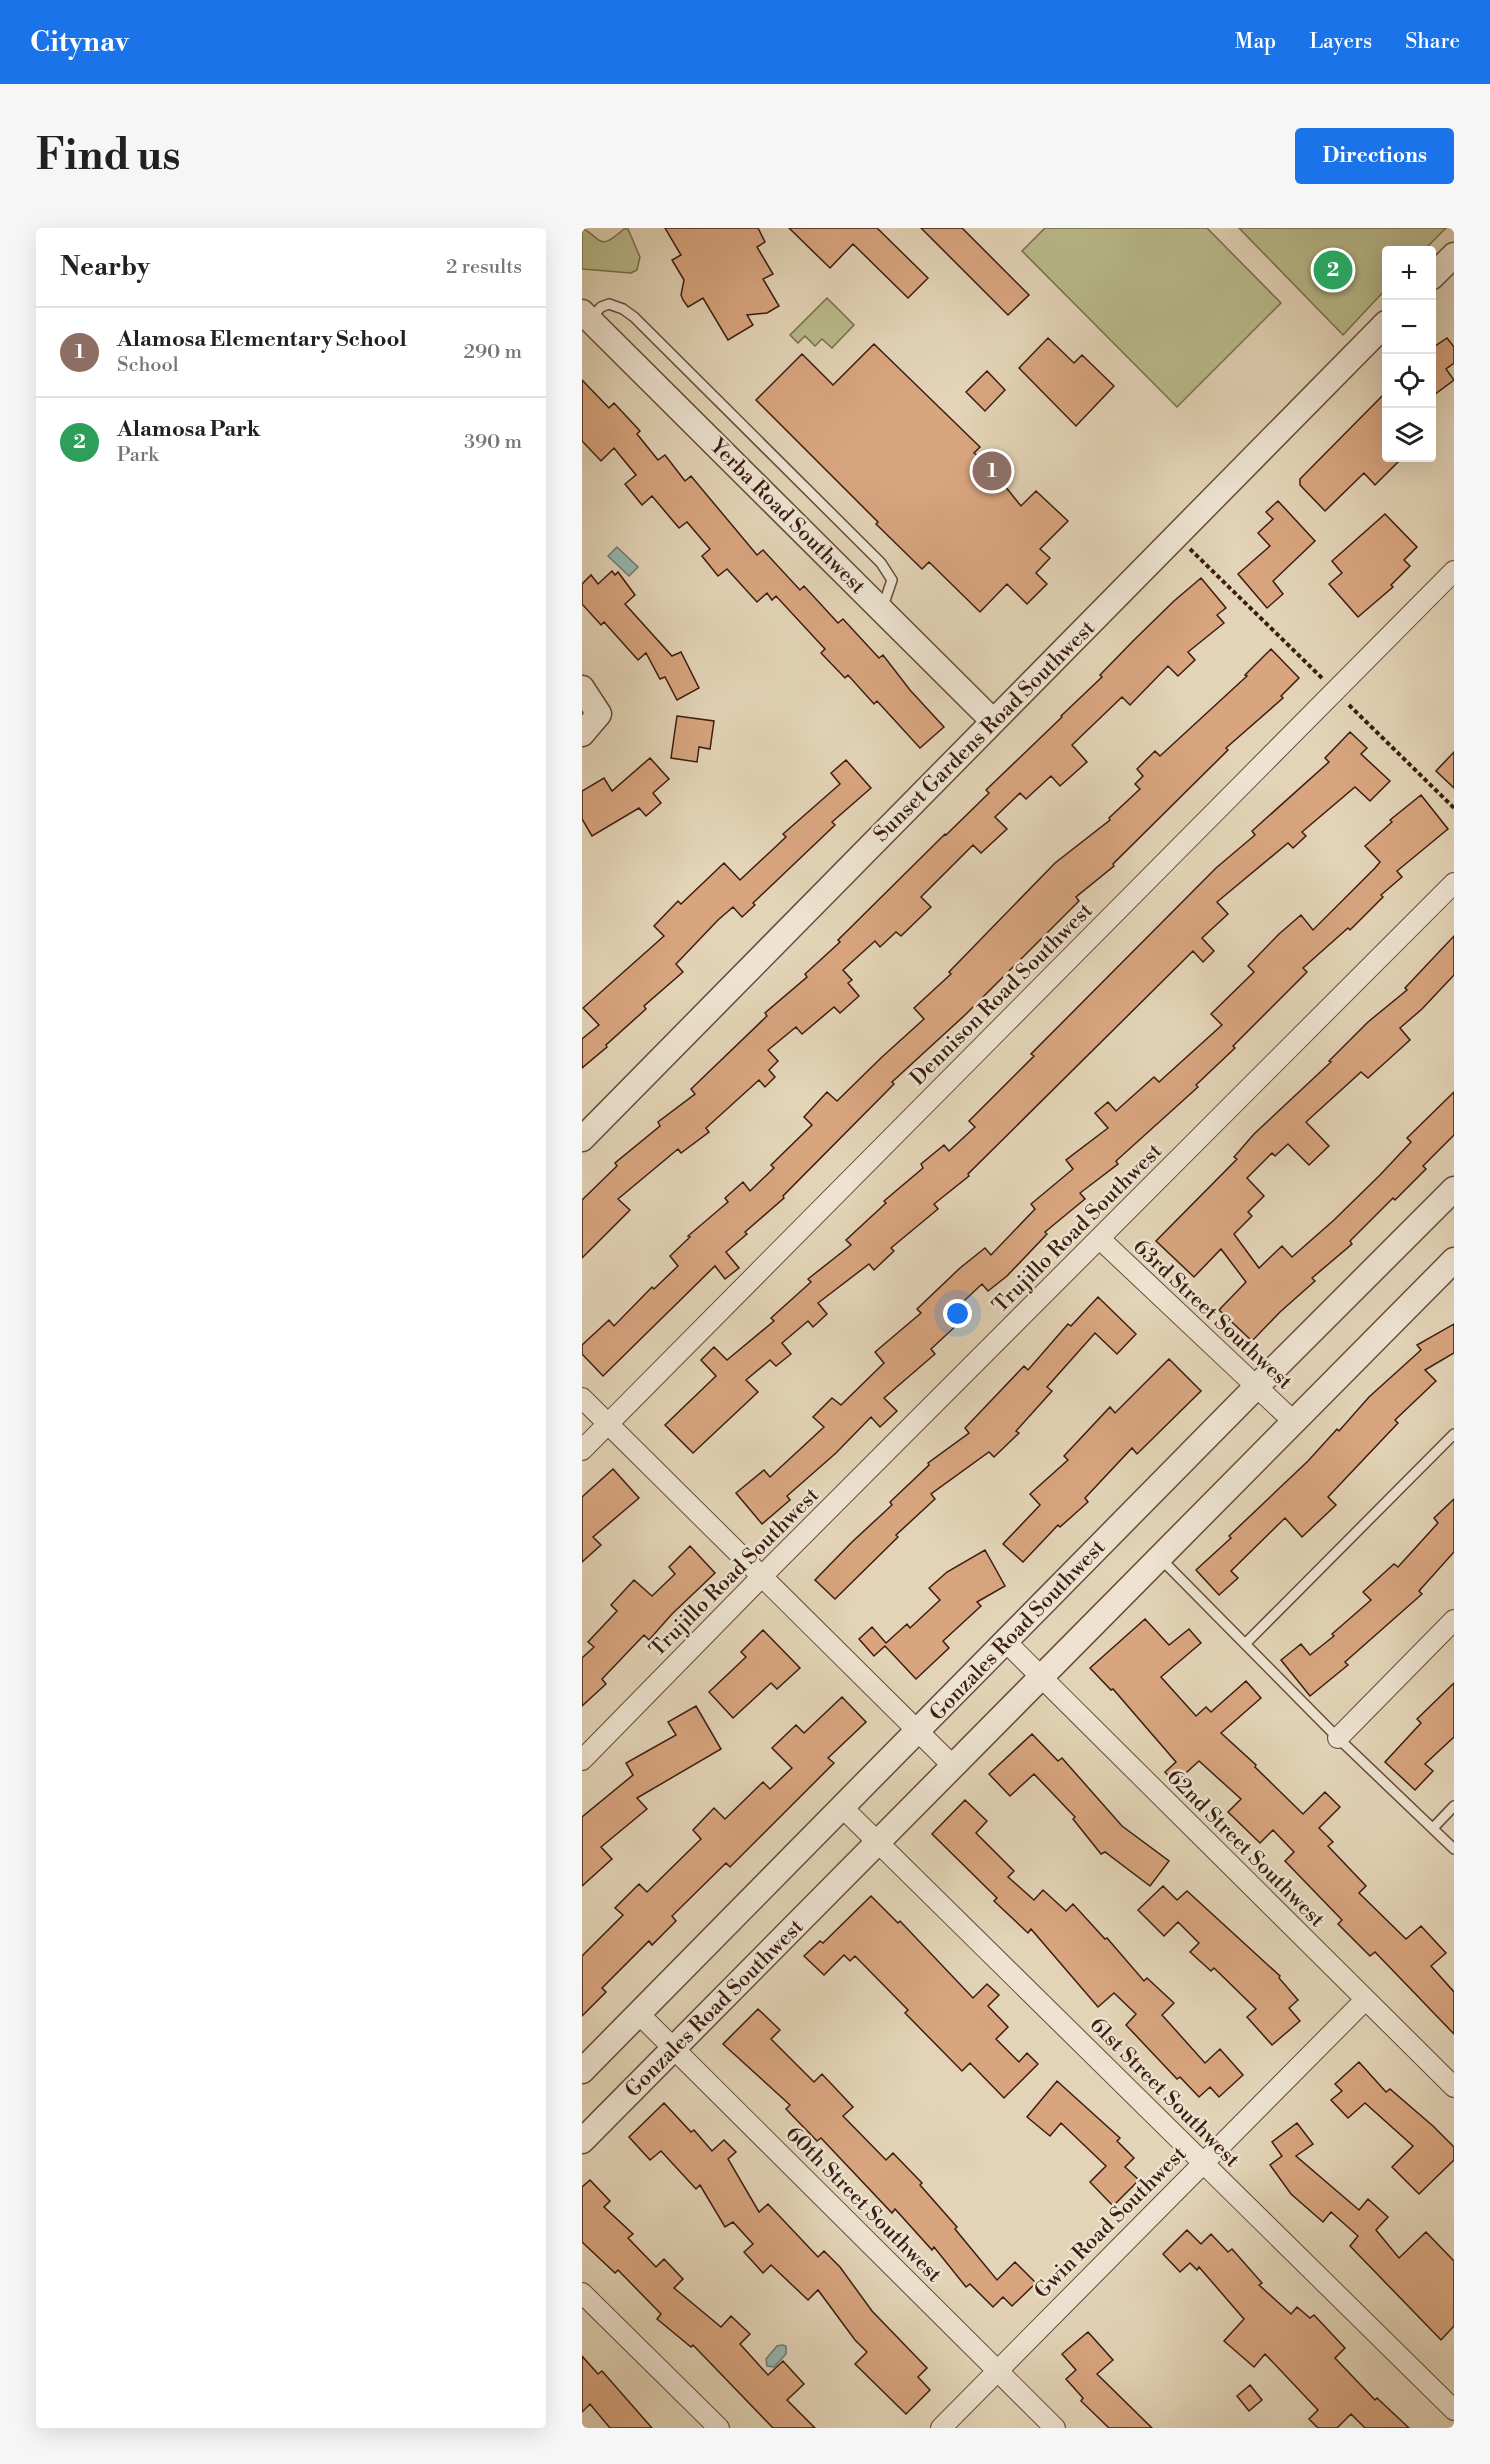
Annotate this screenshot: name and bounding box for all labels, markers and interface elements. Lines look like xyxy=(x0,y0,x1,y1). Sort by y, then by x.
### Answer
text: Citynav xyxy=(30,25,129,60)
text: Map xyxy=(1235,29,1276,55)
text: Layers xyxy=(1309,29,1372,55)
text: Share xyxy=(1405,29,1460,55)
button: Directions xyxy=(1295,128,1454,184)
text: Find us xyxy=(36,130,180,183)
map controls xyxy=(1382,246,1436,462)
button: + xyxy=(1382,246,1436,300)
pin: 2 xyxy=(1314,248,1353,292)
text: Nearby xyxy=(60,251,150,283)
text: 2 results xyxy=(446,255,522,280)
button: − xyxy=(1382,300,1436,354)
text: Alamosa Elementary School xyxy=(117,326,407,353)
text: 1 xyxy=(75,340,84,365)
text: 290 m xyxy=(464,340,522,365)
text: School xyxy=(117,353,179,378)
button: locate xyxy=(1382,354,1436,408)
button: layers xyxy=(1382,408,1436,462)
text: Alamosa Park xyxy=(117,416,260,443)
text: 2 xyxy=(73,430,86,455)
text: 390 m xyxy=(464,430,522,455)
street label: Yerba Road Southwest xyxy=(703,433,871,600)
text: Park xyxy=(117,443,159,468)
pin: 1 xyxy=(972,448,1012,494)
street label: Sunset Gardens Road Southwest xyxy=(869,615,1101,848)
street label: Dennison Road Southwest xyxy=(905,898,1099,1091)
street label: Trujillo Road Southwest xyxy=(988,1138,1168,1319)
street label: 63rd Street Southwest xyxy=(1127,1234,1298,1396)
your location xyxy=(943,1299,972,1328)
street label: Trujillo Road Southwest xyxy=(645,1482,825,1663)
street label: Gonzales Road Southwest xyxy=(924,1534,1111,1727)
street label: 62nd Street Southwest xyxy=(1161,1764,1330,1933)
street label: Gonzales Road Southwest xyxy=(620,1914,810,2103)
street label: 61st Street Southwest xyxy=(1084,2012,1245,2173)
street label: 60th Street Southwest xyxy=(780,2121,947,2289)
street label: Gwin Road Southwest xyxy=(1029,2141,1193,2304)

